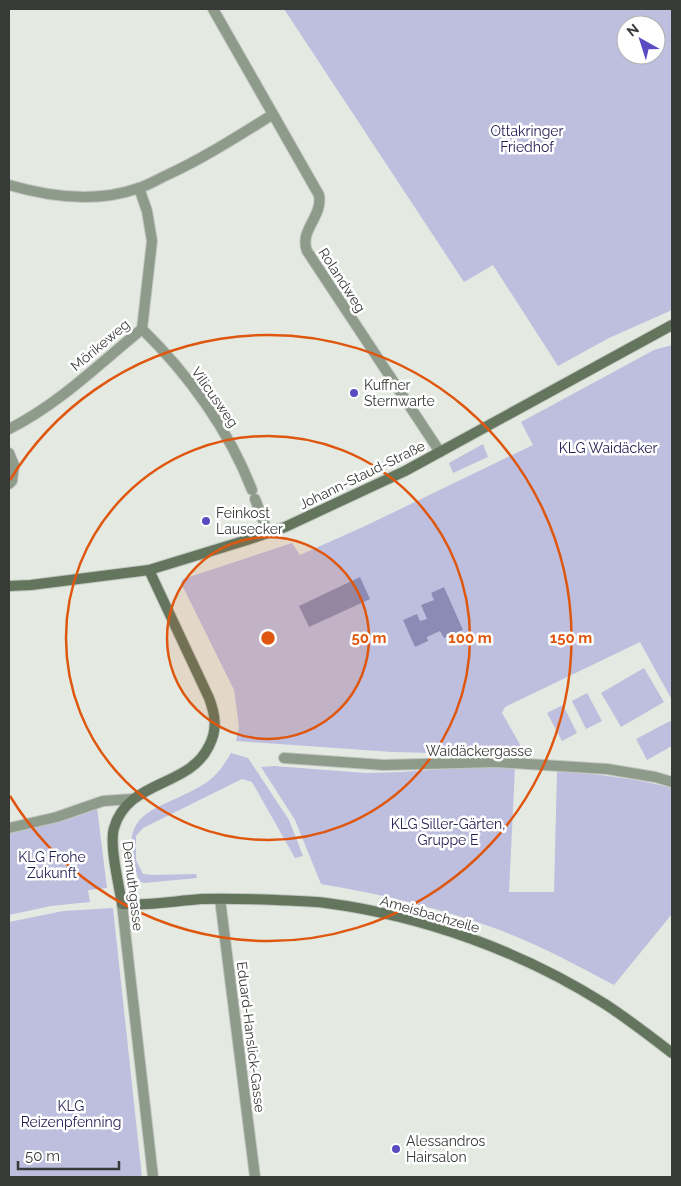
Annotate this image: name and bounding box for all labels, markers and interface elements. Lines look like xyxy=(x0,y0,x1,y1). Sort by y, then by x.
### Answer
north arrow xyxy=(616,15,666,65)
text: N xyxy=(624,20,642,39)
park label: Ottakringer Friedhof xyxy=(491,123,564,155)
street label: Rolandweg xyxy=(315,245,369,315)
street label: Mörikeweg xyxy=(67,316,133,374)
street label: Vilicusweg xyxy=(188,364,242,430)
place label: Kuffner Sternwarte xyxy=(364,377,435,409)
marker: Kuffner Sternwarte xyxy=(348,387,360,399)
street label: Johann-Staud-Straße xyxy=(296,438,428,512)
park label: KLG Waidäcker xyxy=(559,440,657,456)
place label: Feinkost Lausecker xyxy=(216,505,283,537)
marker: Feinkost Lausecker xyxy=(200,515,212,527)
centre of rings xyxy=(259,629,277,647)
text: 50 m xyxy=(351,629,387,647)
text: 100 m xyxy=(448,629,492,647)
text: 150 m xyxy=(550,629,592,647)
street label: Waidäckergasse xyxy=(426,743,532,759)
park label: KLG Siller-Gärten, Gruppe E xyxy=(391,816,505,848)
street label: Demuthgasse xyxy=(120,840,146,932)
park label: KLG Frohe Zukunft xyxy=(18,849,86,881)
street label: Ameisbachzeile xyxy=(379,892,481,936)
street label: Eduard-Hanslick-Gasse xyxy=(234,961,268,1113)
park label: KLG Reizenpfenning xyxy=(21,1098,121,1130)
place label: Alessandros Hairsalon xyxy=(406,1133,486,1165)
scale bar xyxy=(18,1138,119,1170)
marker: Alessandros Hairsalon xyxy=(390,1143,402,1155)
text: 50 m xyxy=(25,1147,60,1165)

